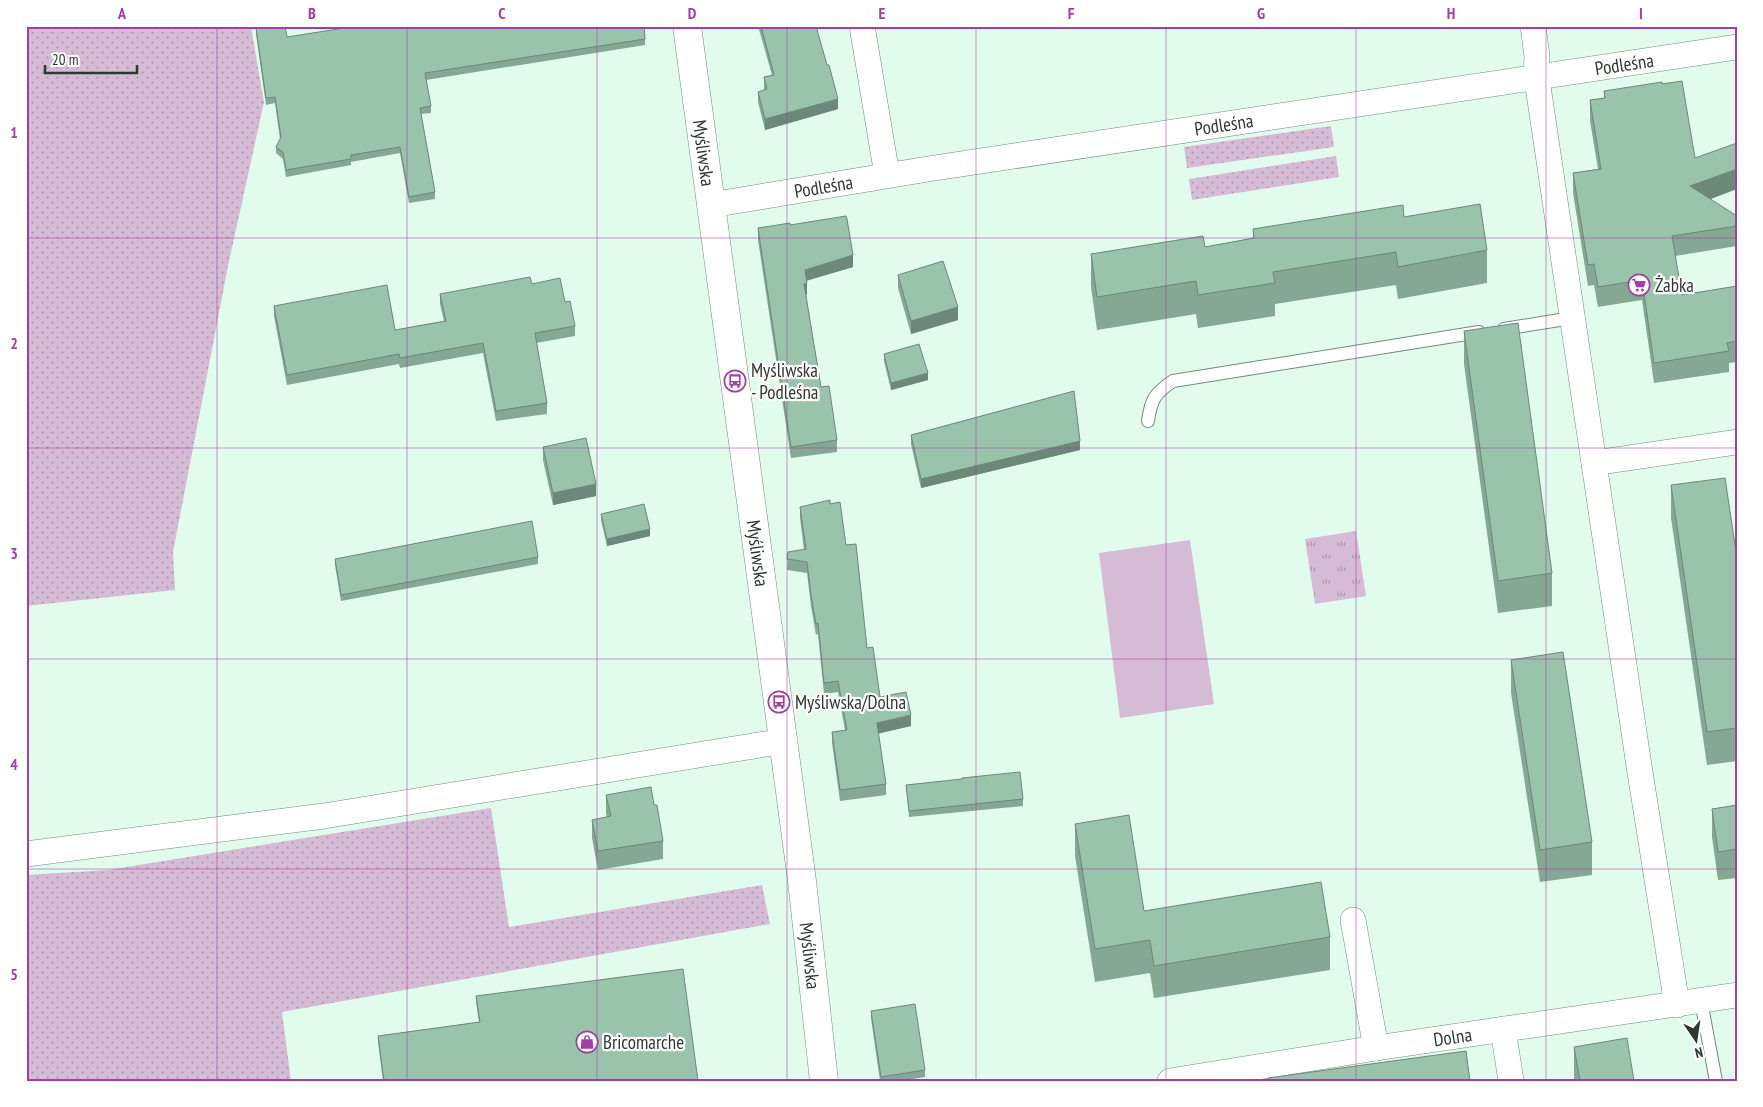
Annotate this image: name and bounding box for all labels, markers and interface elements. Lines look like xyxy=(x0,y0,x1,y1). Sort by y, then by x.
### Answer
text: A xyxy=(117,3,127,23)
text: B xyxy=(308,3,316,23)
text: C xyxy=(498,3,506,23)
text: D xyxy=(688,3,697,23)
text: E xyxy=(879,3,886,23)
text: F xyxy=(1068,3,1075,23)
text: G xyxy=(1257,3,1265,23)
text: H xyxy=(1447,3,1455,23)
text: I xyxy=(1639,3,1643,23)
scale bar xyxy=(45,42,138,74)
street label: Podleśna xyxy=(1593,48,1655,80)
text: 20 m xyxy=(52,50,78,69)
street label: Podleśna xyxy=(1193,108,1255,141)
street label: Myśliwska xyxy=(688,118,720,188)
text: 1 xyxy=(10,122,18,142)
street label: Podleśna xyxy=(792,170,855,203)
supermarket icon: Żabka xyxy=(1627,273,1651,297)
place label: Żabka xyxy=(1655,273,1694,297)
text: 2 xyxy=(10,333,18,353)
place label: Myśliwska - Podleśna xyxy=(751,358,818,404)
bus stop icon: Myśliwska - Podleśna xyxy=(723,369,747,393)
street label: Myśliwska xyxy=(742,518,774,588)
text: 3 xyxy=(10,543,18,563)
bus stop icon: Myśliwska/Dolna xyxy=(767,690,791,714)
place label: Myśliwska/Dolna xyxy=(795,690,906,714)
text: 4 xyxy=(10,754,18,774)
street label: Myśliwska xyxy=(795,921,826,990)
text: 5 xyxy=(10,964,18,984)
north arrow xyxy=(1670,1014,1720,1064)
street label: Dolna xyxy=(1432,1022,1473,1051)
shop icon: Bricomarche xyxy=(575,1030,599,1054)
place label: Bricomarche xyxy=(603,1030,684,1054)
text: N xyxy=(1693,1043,1705,1062)

